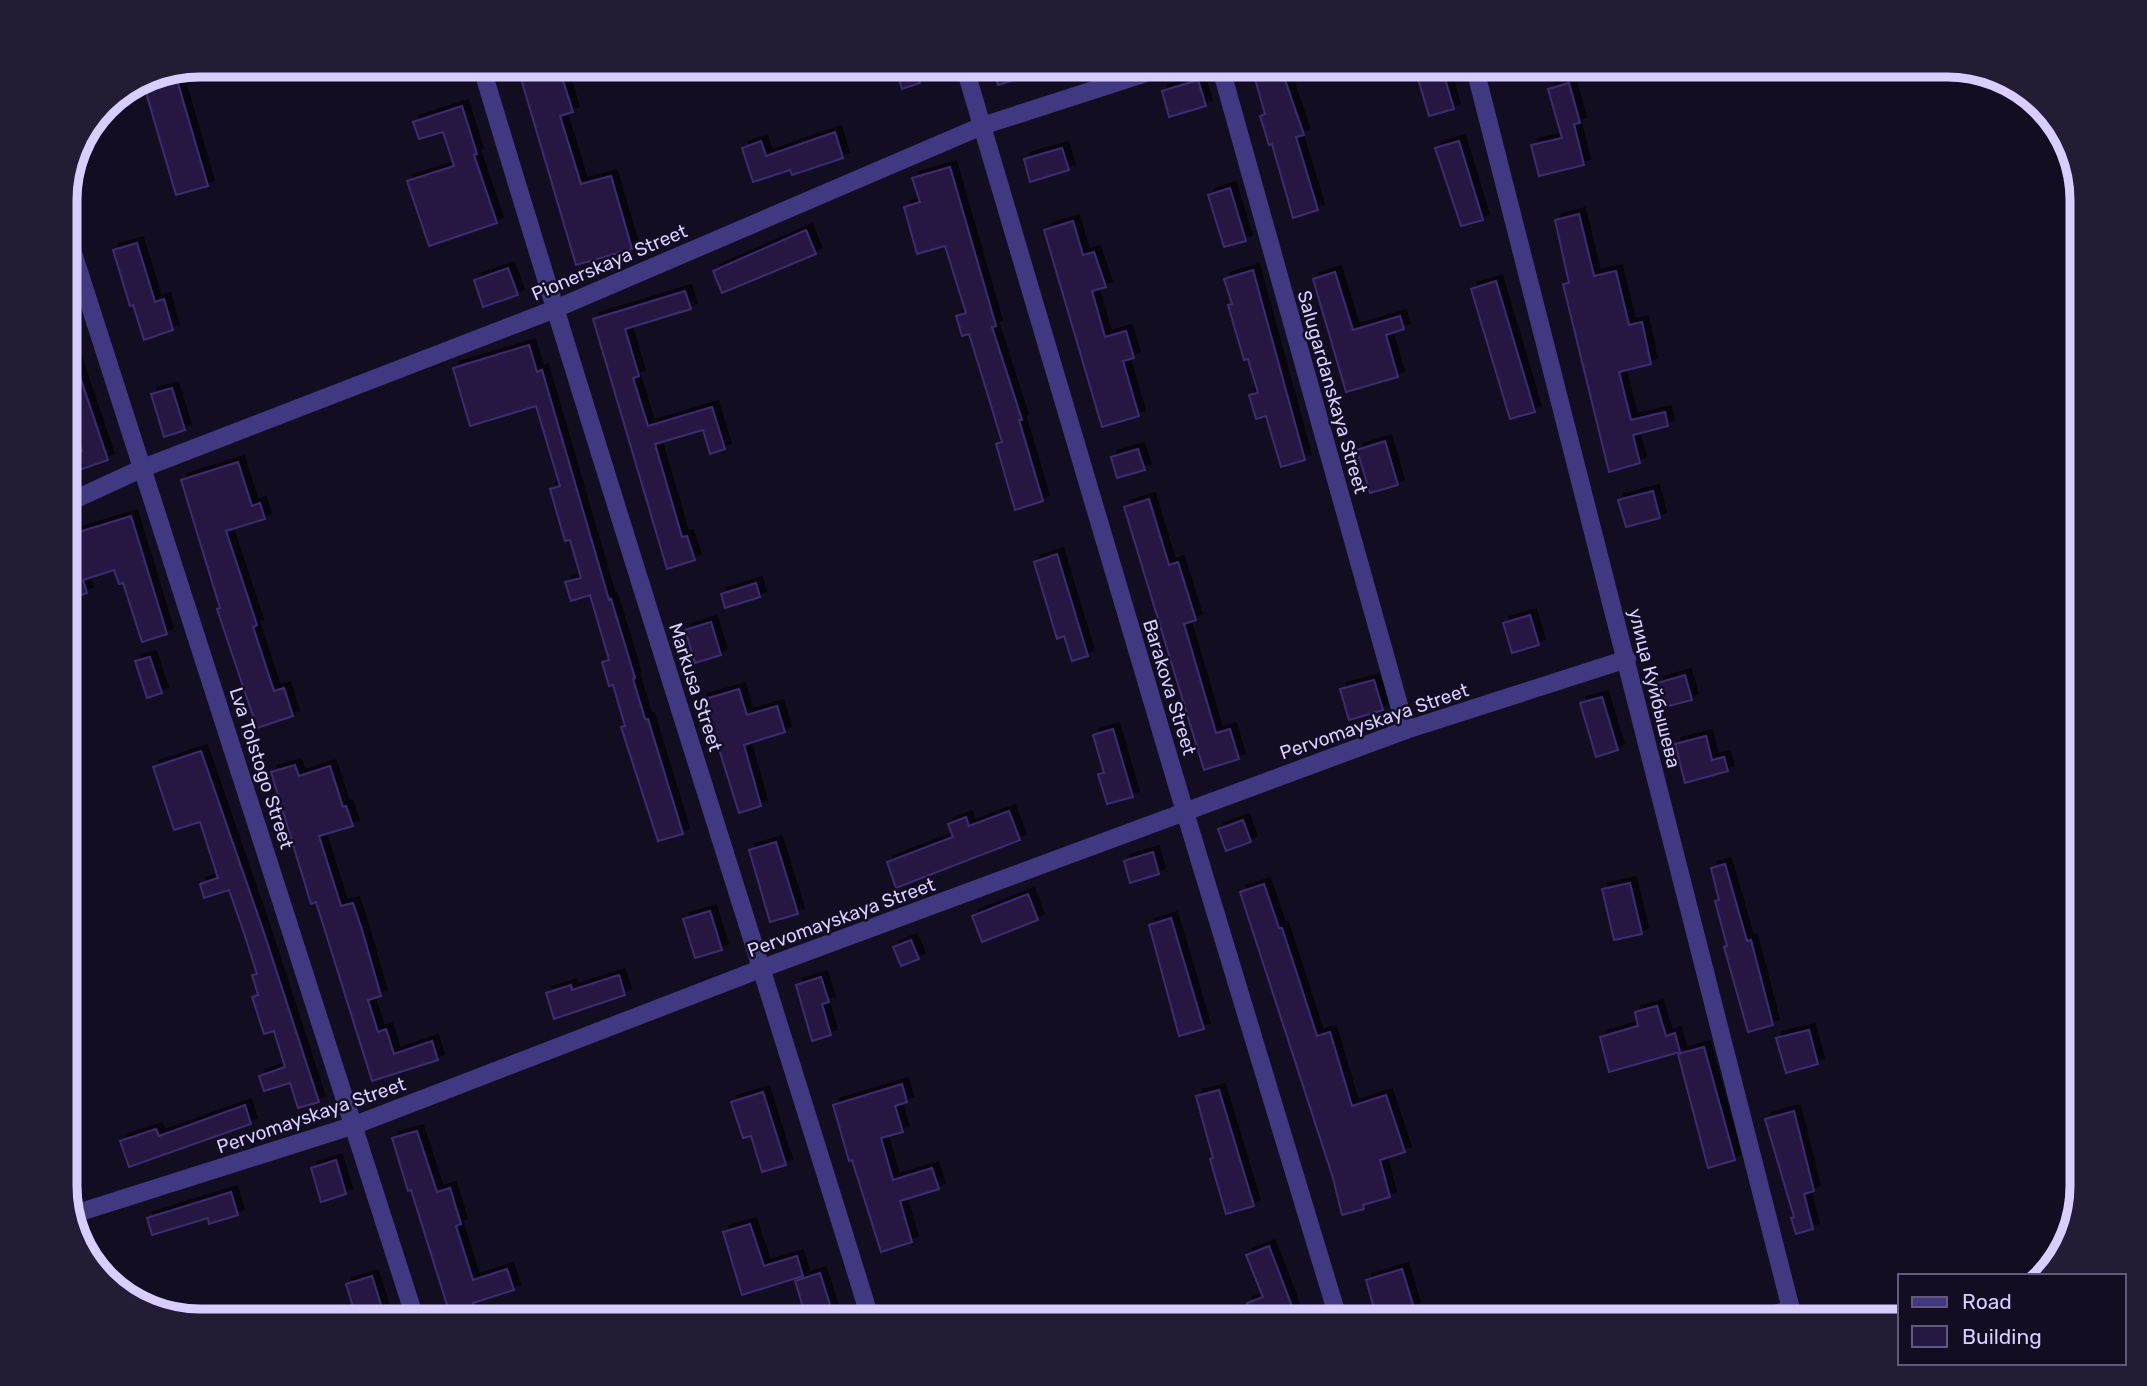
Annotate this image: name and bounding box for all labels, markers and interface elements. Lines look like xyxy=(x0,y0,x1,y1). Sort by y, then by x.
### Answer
street label: Pionerskaya Street xyxy=(528,219,691,306)
street label: Salugardanskaya Street xyxy=(1292,288,1373,497)
street label: улица Куйбышева xyxy=(1624,606,1685,770)
street label: Barakova Street xyxy=(1138,616,1201,758)
street label: Markusa Street xyxy=(664,620,727,755)
street label: Pervomayskaya Street xyxy=(1277,678,1472,765)
street label: Lva Tolstogo Street xyxy=(225,685,299,852)
street label: Pervomayskaya Street xyxy=(744,873,939,962)
street label: Pervomayskaya Street xyxy=(214,1072,409,1159)
legend xyxy=(1898,1274,2126,1365)
text: Road xyxy=(1962,1289,2012,1314)
text: Building xyxy=(1962,1324,2042,1349)

